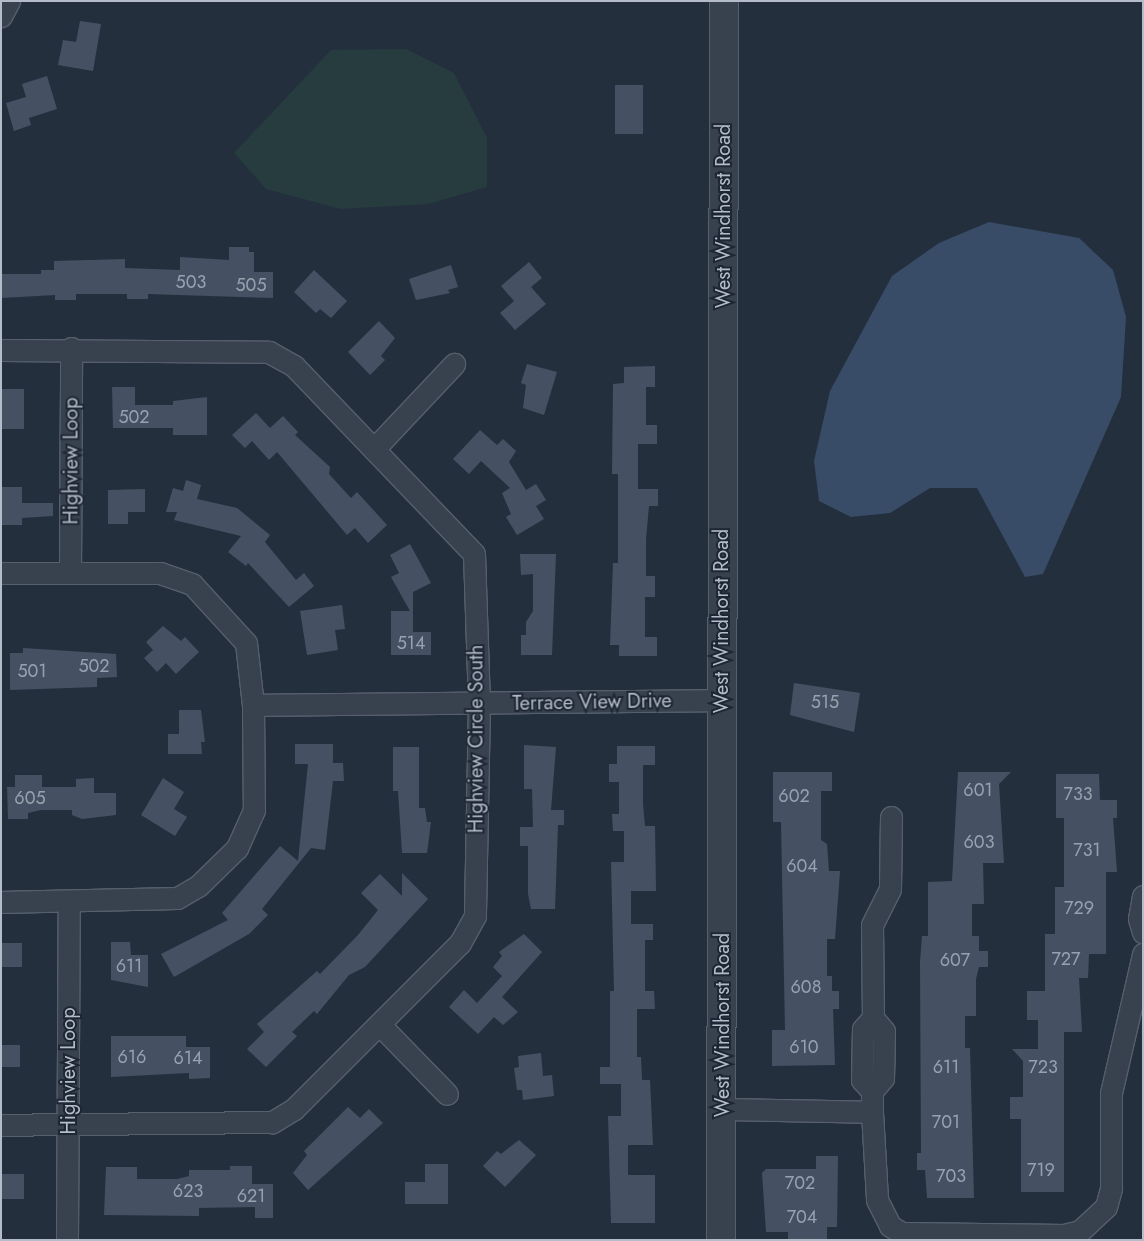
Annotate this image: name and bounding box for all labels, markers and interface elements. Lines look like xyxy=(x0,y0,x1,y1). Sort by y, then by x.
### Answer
street label: West Windhorst Road xyxy=(711,124,735,308)
house number: 503 xyxy=(176,271,206,293)
house number: 505 xyxy=(235,274,267,296)
street label: Highview Loop xyxy=(59,397,83,525)
house number: 502 xyxy=(118,406,150,428)
street label: West Windhorst Road xyxy=(709,529,733,713)
house number: 514 xyxy=(397,632,425,654)
street label: Highview Circle South xyxy=(464,645,488,833)
house number: 502 xyxy=(78,655,110,677)
house number: 501 xyxy=(17,660,47,682)
street label: Terrace View Drive xyxy=(512,689,672,715)
house number: 515 xyxy=(811,691,839,713)
house number: 601 xyxy=(963,779,993,801)
house number: 733 xyxy=(1063,783,1093,805)
house number: 602 xyxy=(778,785,810,807)
house number: 605 xyxy=(14,787,46,809)
house number: 603 xyxy=(964,831,994,853)
house number: 731 xyxy=(1073,839,1101,861)
house number: 604 xyxy=(786,855,818,877)
house number: 729 xyxy=(1064,897,1094,919)
street label: West Windhorst Road xyxy=(710,933,734,1117)
house number: 727 xyxy=(1051,948,1081,970)
house number: 607 xyxy=(940,949,970,971)
house number: 611 xyxy=(116,955,142,977)
house number: 608 xyxy=(791,976,821,998)
street label: Highview Loop xyxy=(56,1007,80,1135)
house number: 610 xyxy=(789,1036,819,1058)
house number: 616 xyxy=(118,1046,146,1068)
house number: 614 xyxy=(174,1047,202,1069)
house number: 611 xyxy=(933,1056,959,1078)
house number: 723 xyxy=(1028,1056,1058,1078)
house number: 701 xyxy=(932,1111,960,1133)
house number: 719 xyxy=(1027,1159,1055,1181)
house number: 703 xyxy=(936,1165,966,1187)
house number: 702 xyxy=(785,1172,815,1194)
house number: 623 xyxy=(173,1180,203,1202)
house number: 621 xyxy=(237,1185,265,1207)
house number: 704 xyxy=(787,1206,817,1228)

